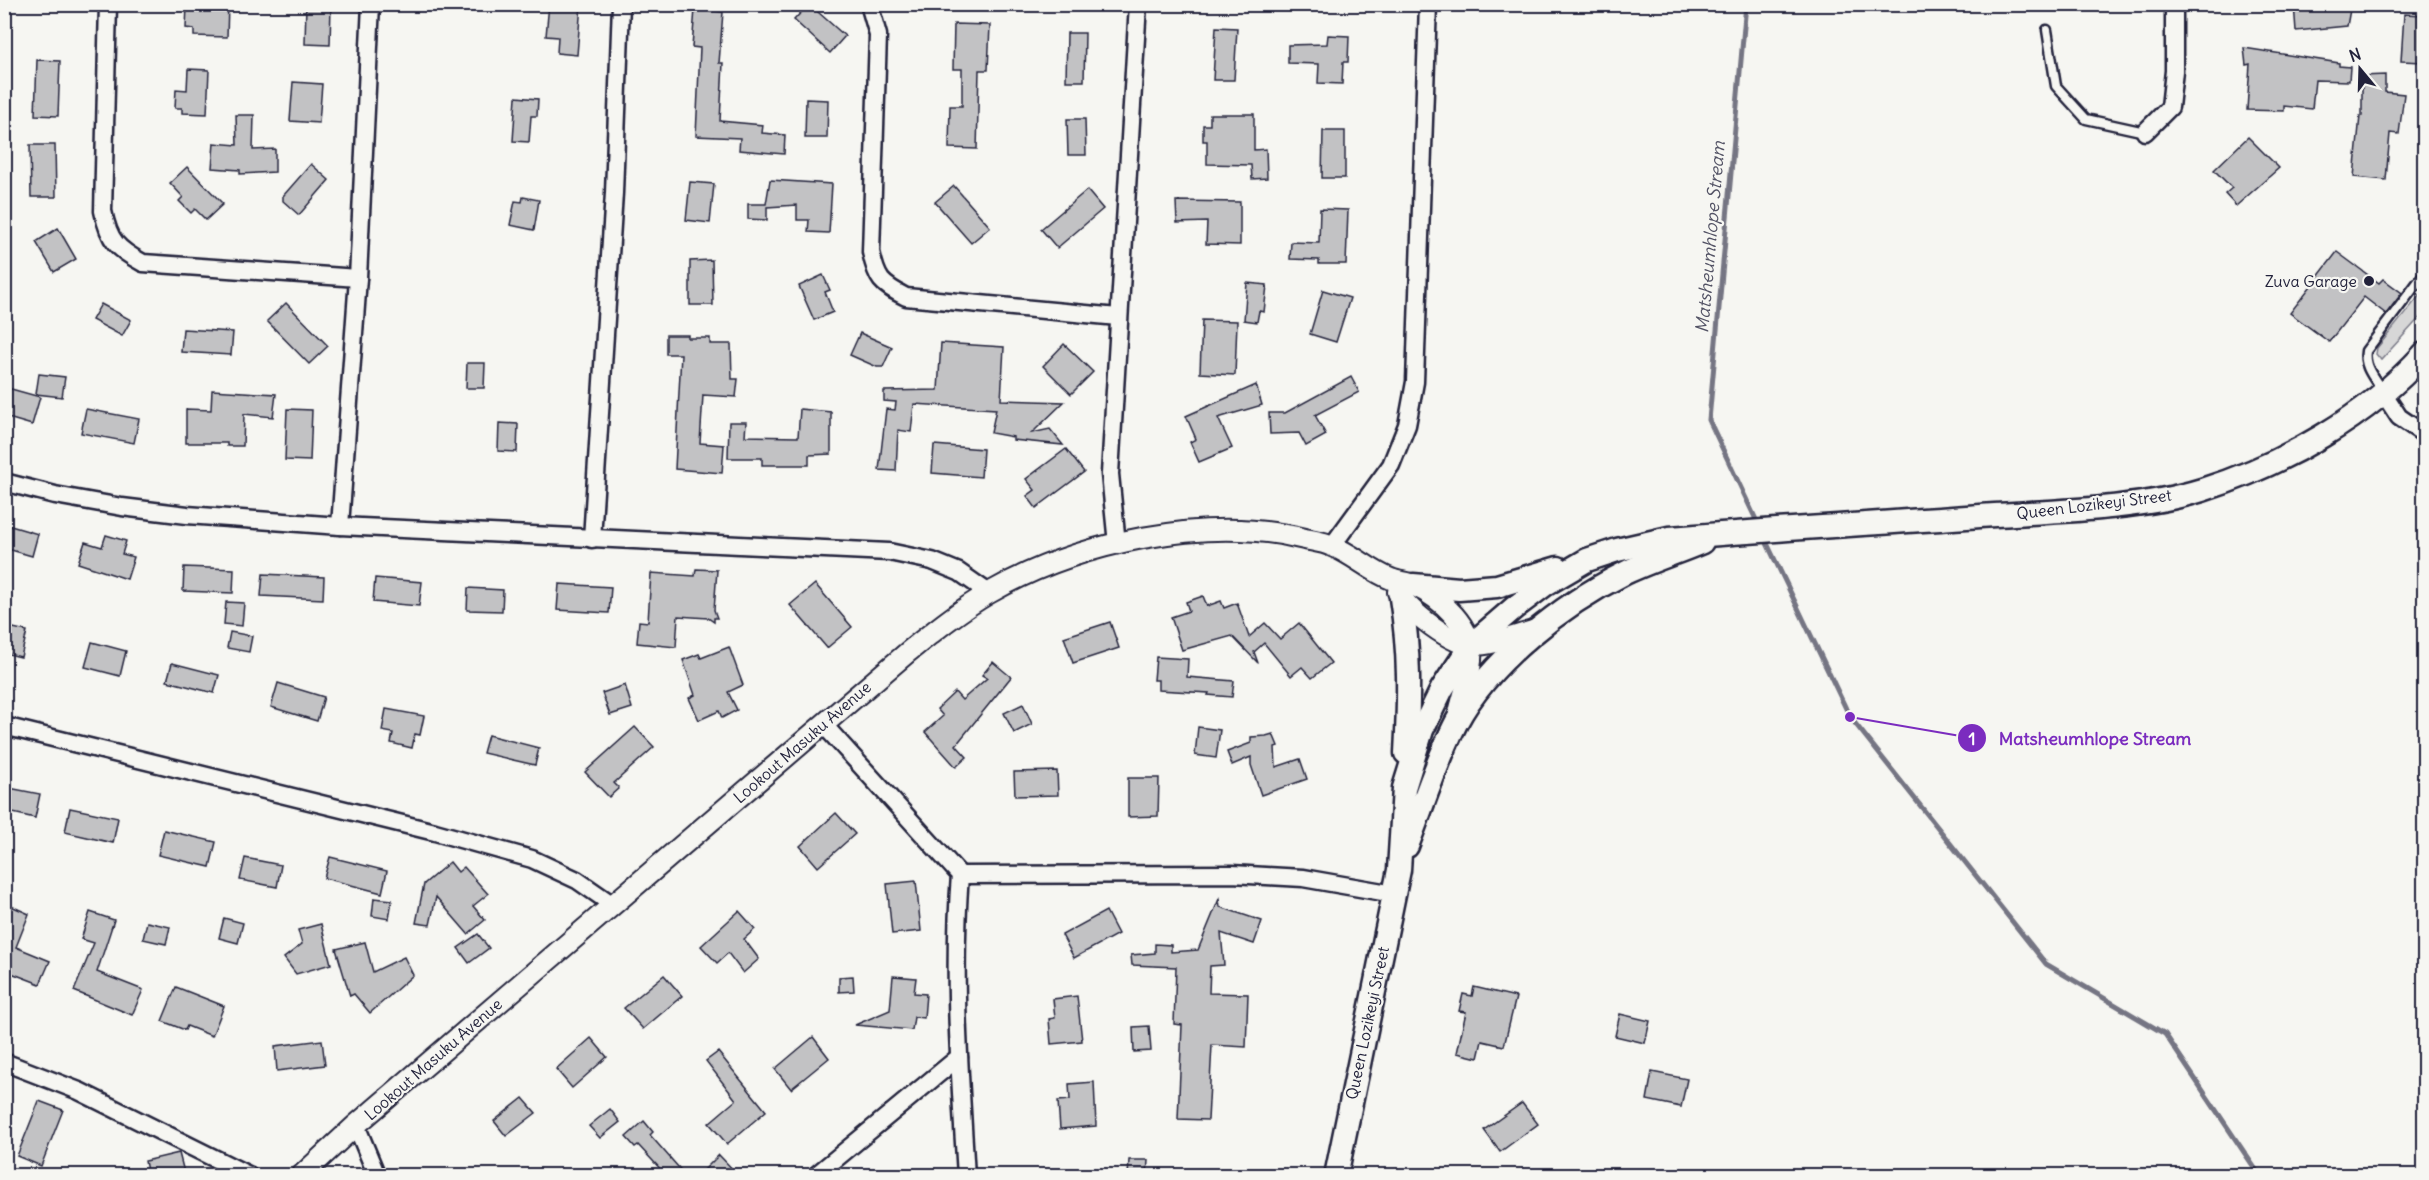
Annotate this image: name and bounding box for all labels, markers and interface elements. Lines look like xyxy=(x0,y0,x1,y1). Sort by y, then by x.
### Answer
north arrow xyxy=(2330,39,2390,99)
text: N xyxy=(2347,44,2364,66)
water label: Matsheumhlope Stream xyxy=(1690,139,1730,334)
place label: Zuva Garage xyxy=(2265,271,2357,291)
marker: Zuva Garage xyxy=(2362,274,2376,288)
street label: Queen Lozikeyi Street xyxy=(2015,484,2173,523)
street label: Lookout Masuku Avenue xyxy=(729,677,875,807)
callout: Matsheumhlope Stream xyxy=(1957,720,2203,756)
text: 1 xyxy=(1968,727,1976,750)
text: Matsheumhlope Stream xyxy=(1999,727,2191,750)
street label: Queen Lozikeyi Street xyxy=(1341,944,1393,1101)
street label: Lookout Masuku Avenue xyxy=(360,994,506,1124)

